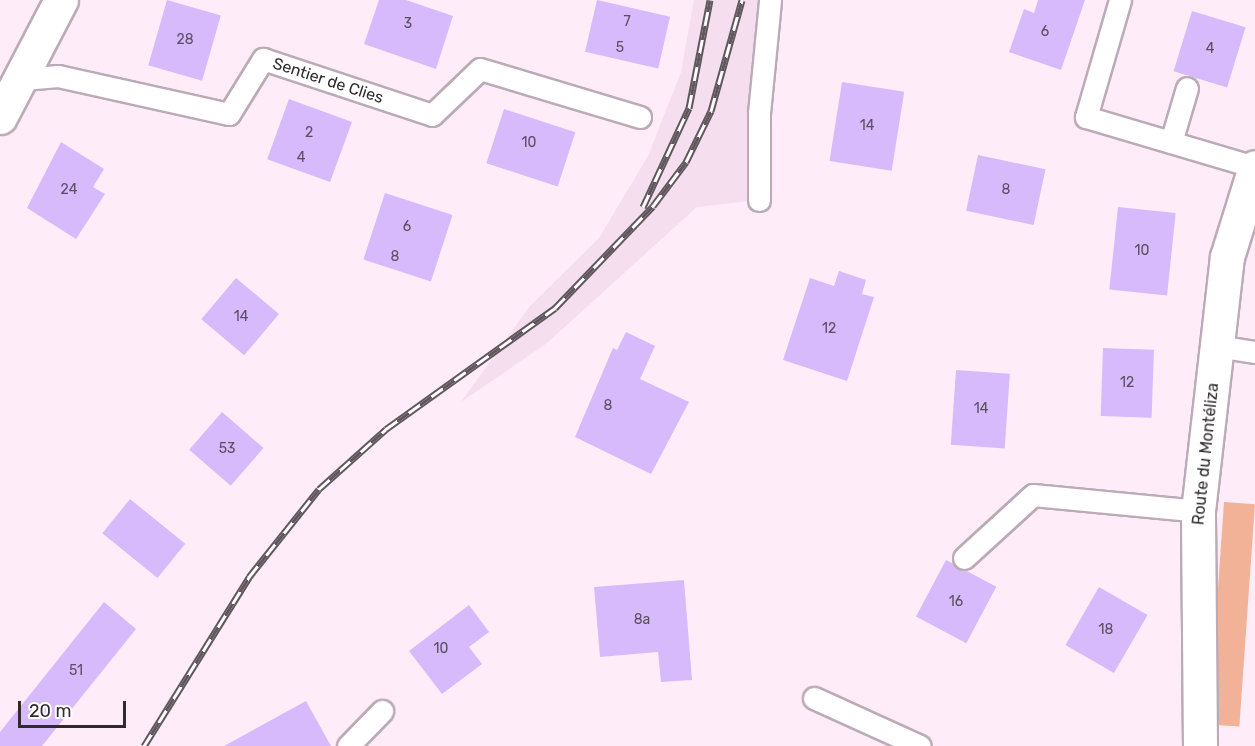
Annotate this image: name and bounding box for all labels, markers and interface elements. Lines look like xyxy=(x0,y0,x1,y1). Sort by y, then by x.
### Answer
house number: 7 xyxy=(623,14,631,30)
house number: 3 xyxy=(404,16,412,32)
house number: 6 xyxy=(1041,24,1049,40)
house number: 28 xyxy=(176,32,194,48)
house number: 5 xyxy=(616,40,624,56)
house number: 4 xyxy=(1206,41,1214,57)
street label: Sentier de Clies xyxy=(270,54,386,108)
house number: 14 xyxy=(860,118,874,134)
house number: 2 xyxy=(305,125,313,141)
house number: 10 xyxy=(522,135,536,151)
house number: 4 xyxy=(297,150,305,166)
house number: 24 xyxy=(61,182,77,198)
house number: 8 xyxy=(1002,182,1010,198)
house number: 6 xyxy=(403,219,411,235)
house number: 10 xyxy=(1135,243,1149,259)
house number: 8 xyxy=(391,249,399,265)
house number: 14 xyxy=(234,309,248,325)
house number: 12 xyxy=(822,321,836,337)
house number: 12 xyxy=(1120,375,1134,391)
street label: Route du Montéliza xyxy=(1189,382,1223,526)
house number: 8 xyxy=(604,398,612,414)
house number: 14 xyxy=(974,401,988,417)
house number: 53 xyxy=(219,441,235,457)
house number: 16 xyxy=(949,594,963,610)
house number: 8a xyxy=(634,612,650,628)
house number: 18 xyxy=(1099,622,1113,638)
house number: 10 xyxy=(434,641,448,657)
house number: 51 xyxy=(69,663,83,679)
scale bar xyxy=(21,689,129,727)
text: 20 m xyxy=(29,700,71,722)

